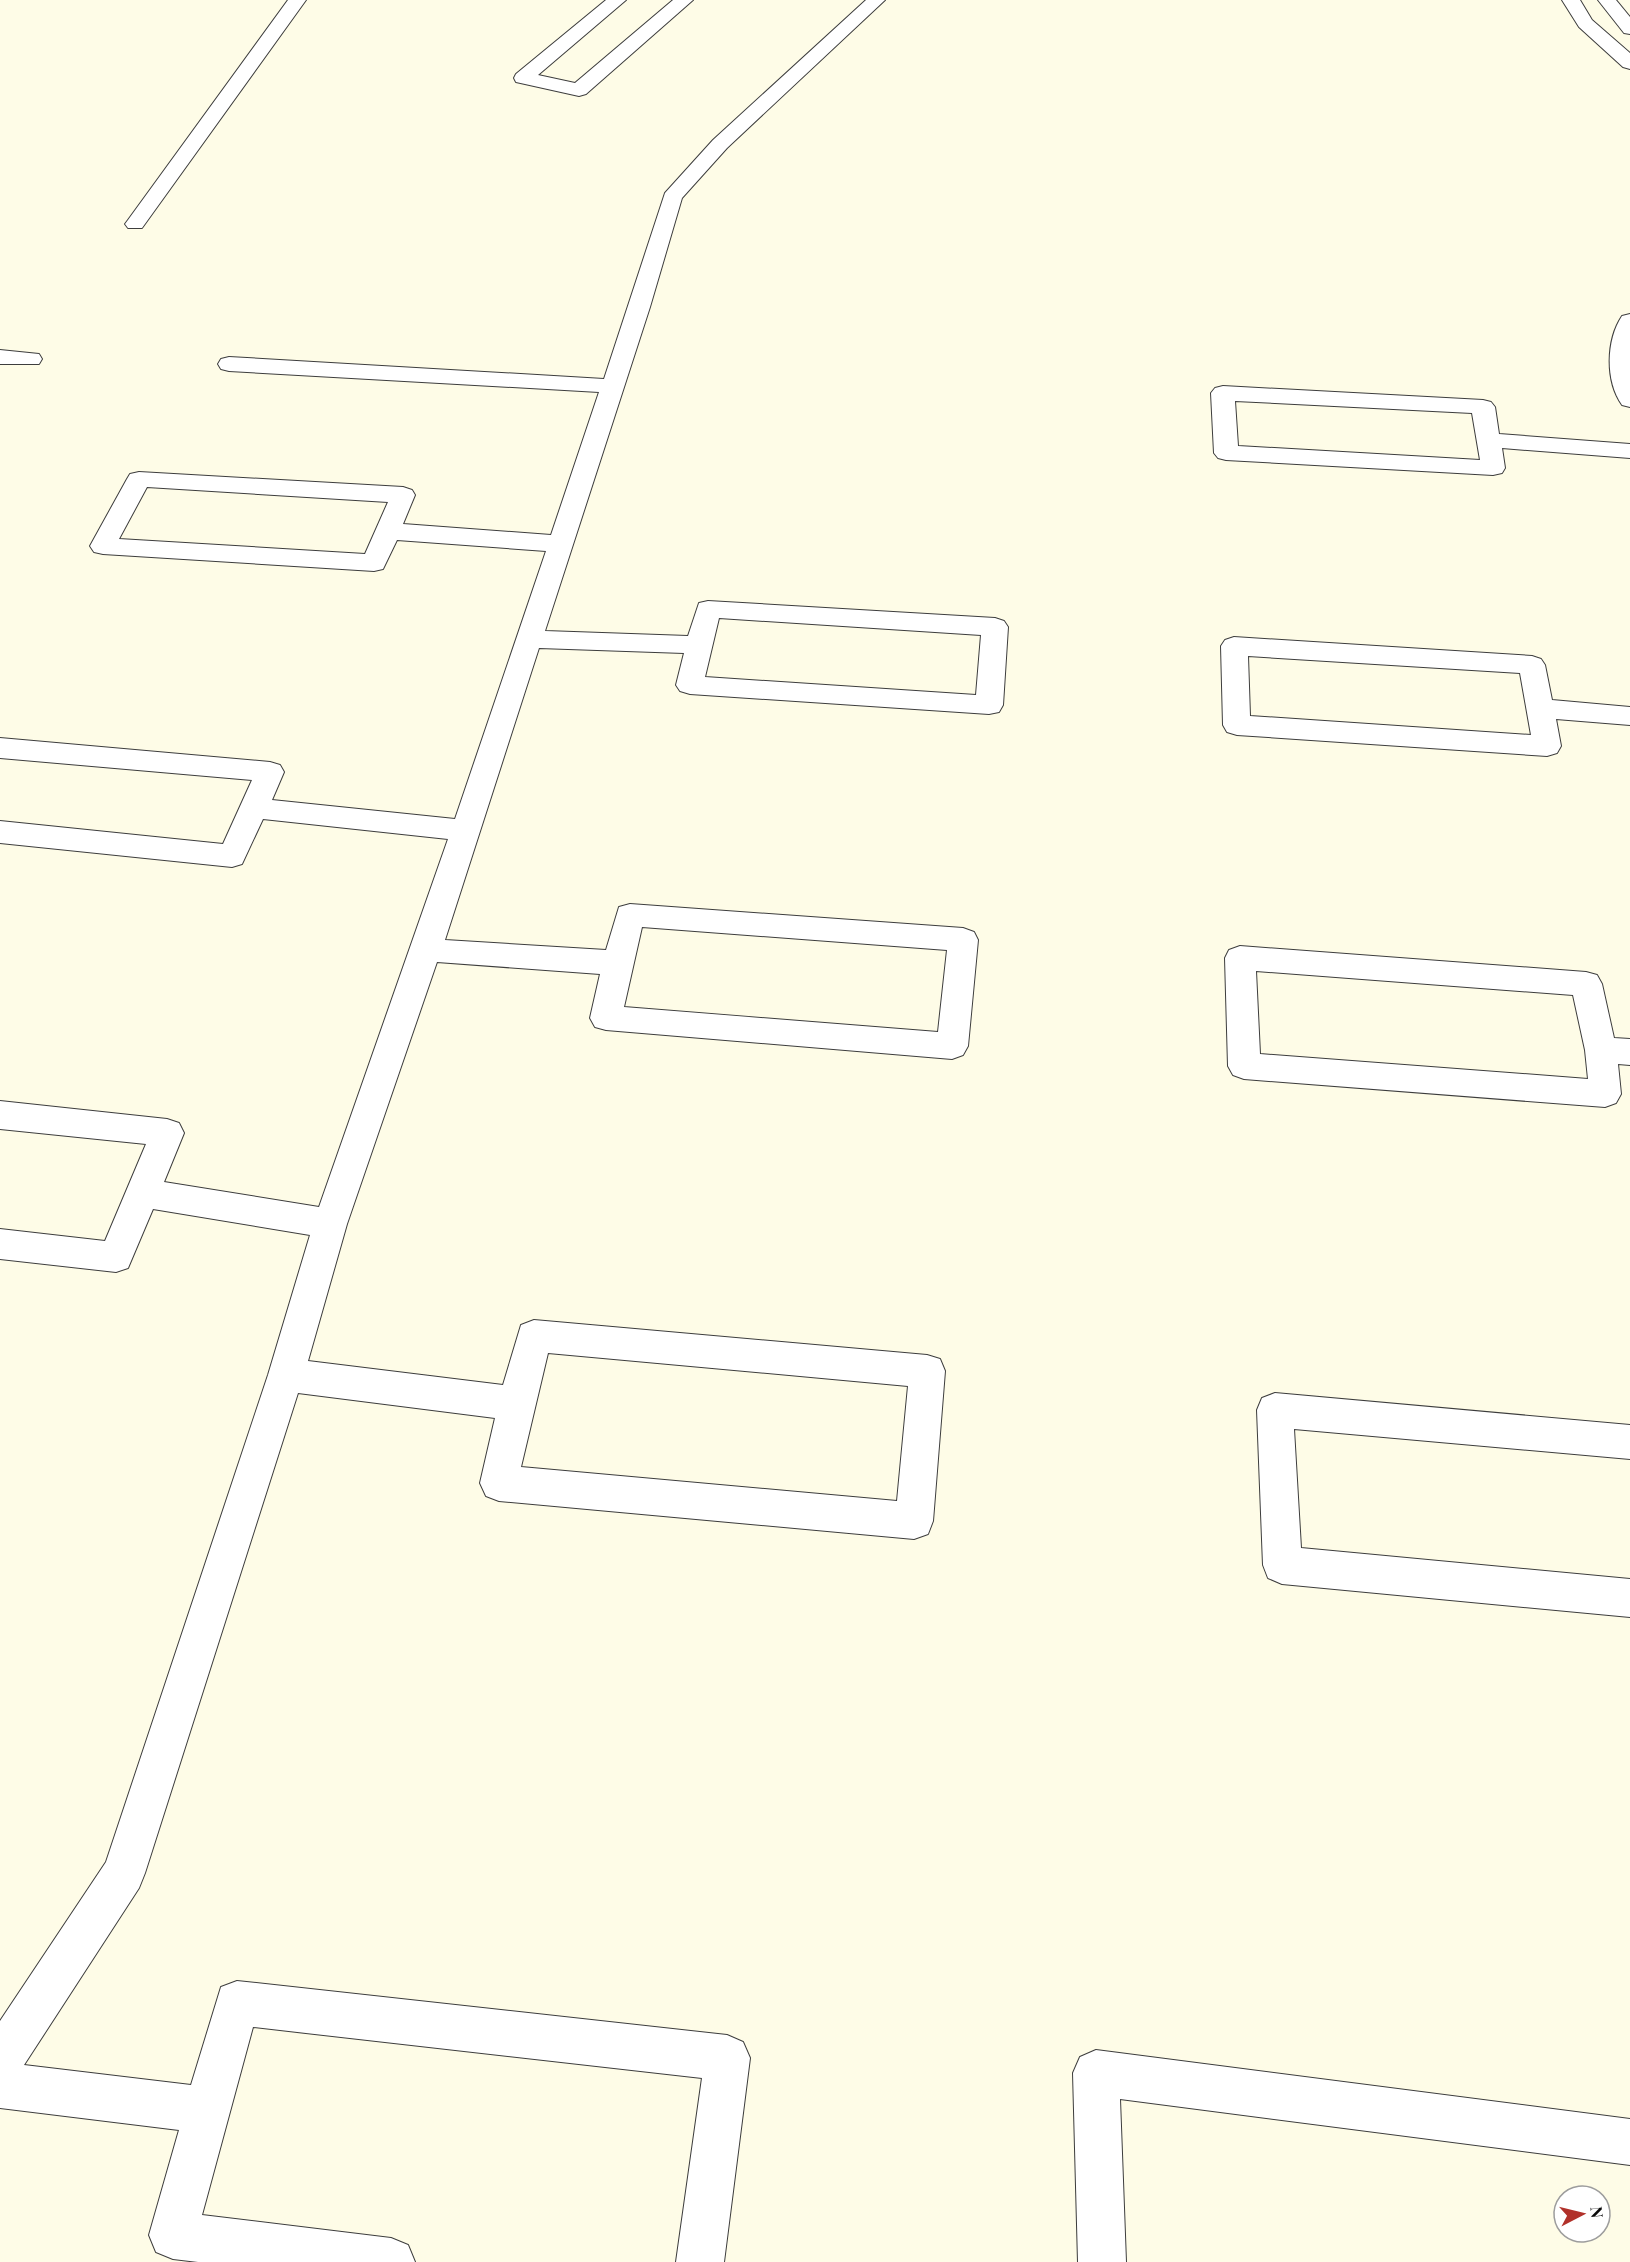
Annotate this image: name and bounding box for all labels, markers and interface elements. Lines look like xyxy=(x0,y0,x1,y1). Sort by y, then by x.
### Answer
north arrow xyxy=(1552,2184,1612,2244)
text: N xyxy=(1586,2205,1609,2220)

